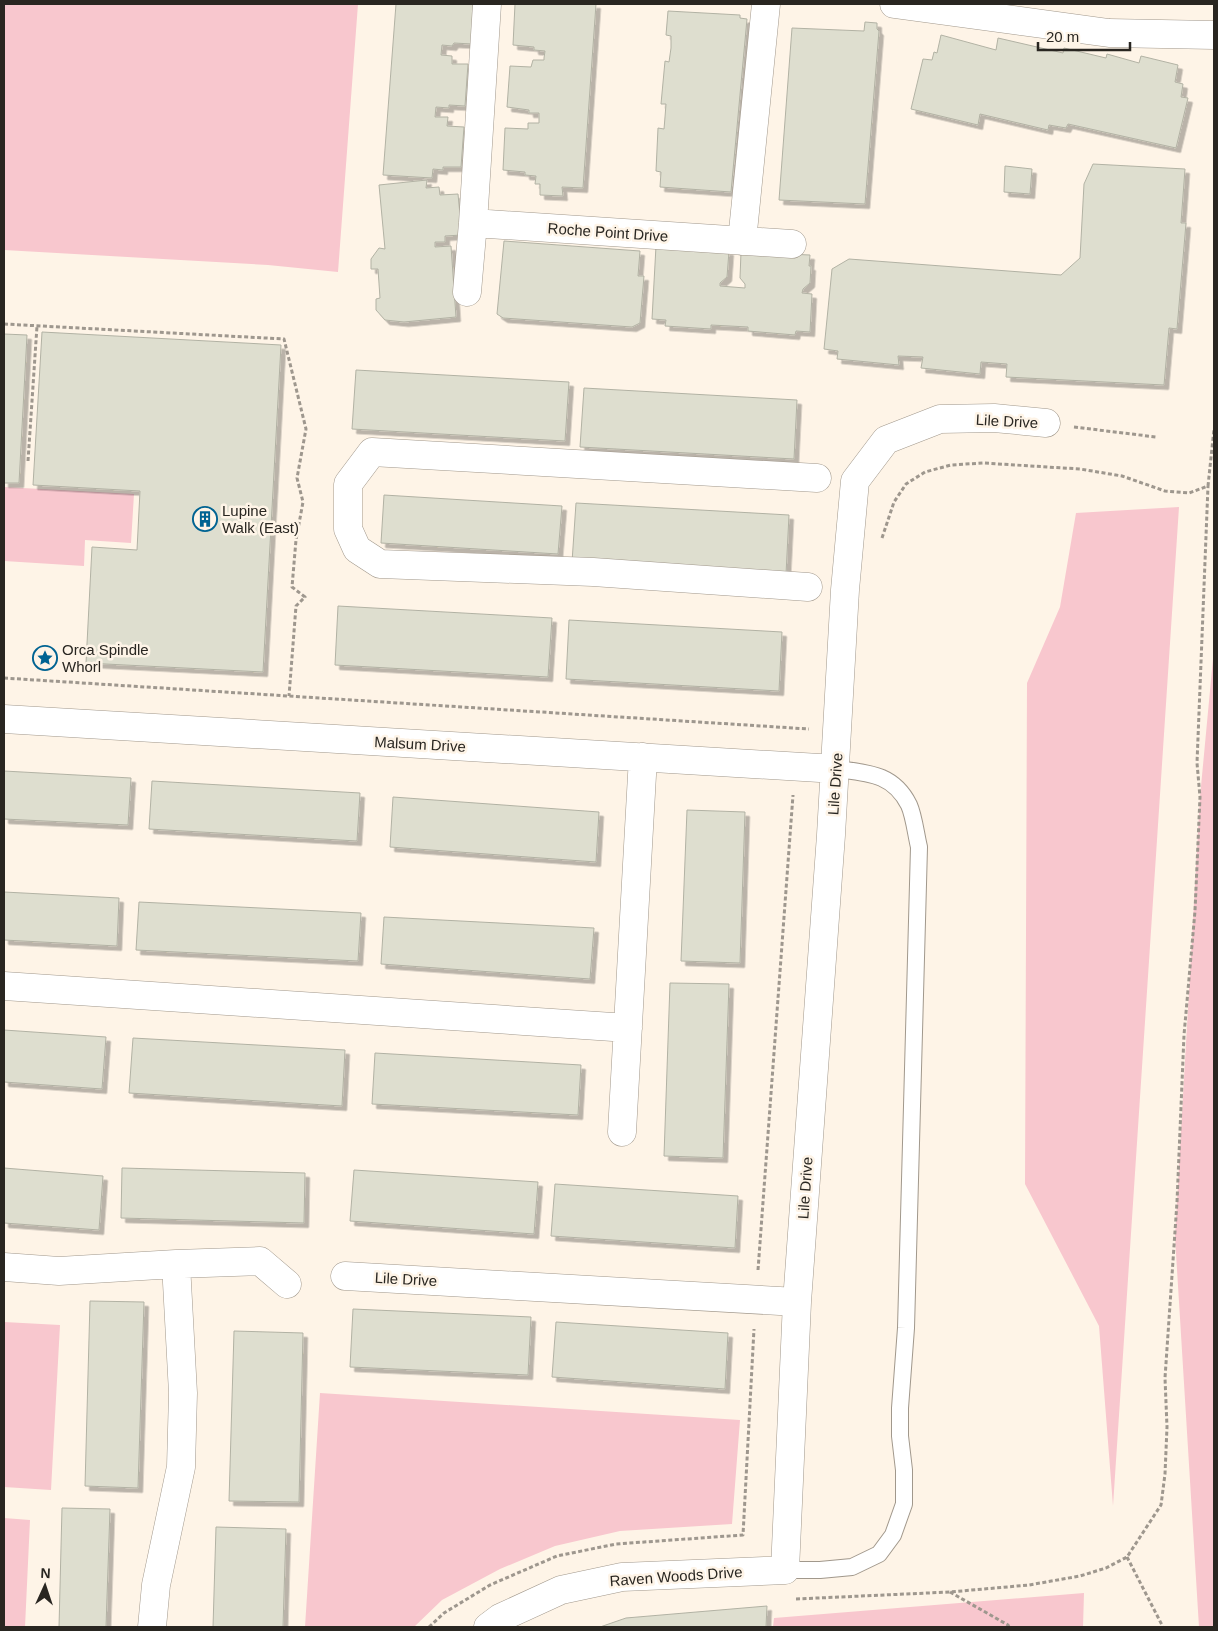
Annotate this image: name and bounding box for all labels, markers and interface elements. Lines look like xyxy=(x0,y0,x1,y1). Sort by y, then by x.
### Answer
scale bar xyxy=(1038,20,1130,52)
text: 20 m xyxy=(1046,28,1079,45)
street label: Roche Point Drive xyxy=(547,219,669,245)
street label: Lile Drive xyxy=(975,411,1039,431)
place label: Lupine Walk (East) xyxy=(222,502,299,536)
building icon: Lupine Walk (East) xyxy=(192,506,218,532)
place label: Orca Spindle Whorl xyxy=(62,641,149,675)
place icon: Orca Spindle Whorl xyxy=(32,645,58,671)
street label: Malsum Drive xyxy=(374,733,466,755)
street label: Lile Drive xyxy=(824,752,846,816)
street label: Lile Drive xyxy=(794,1156,816,1220)
street label: Lile Drive xyxy=(374,1269,438,1289)
north arrow xyxy=(20,1561,70,1611)
street label: Raven Woods Drive xyxy=(609,1563,743,1589)
text: N xyxy=(40,1565,51,1581)

